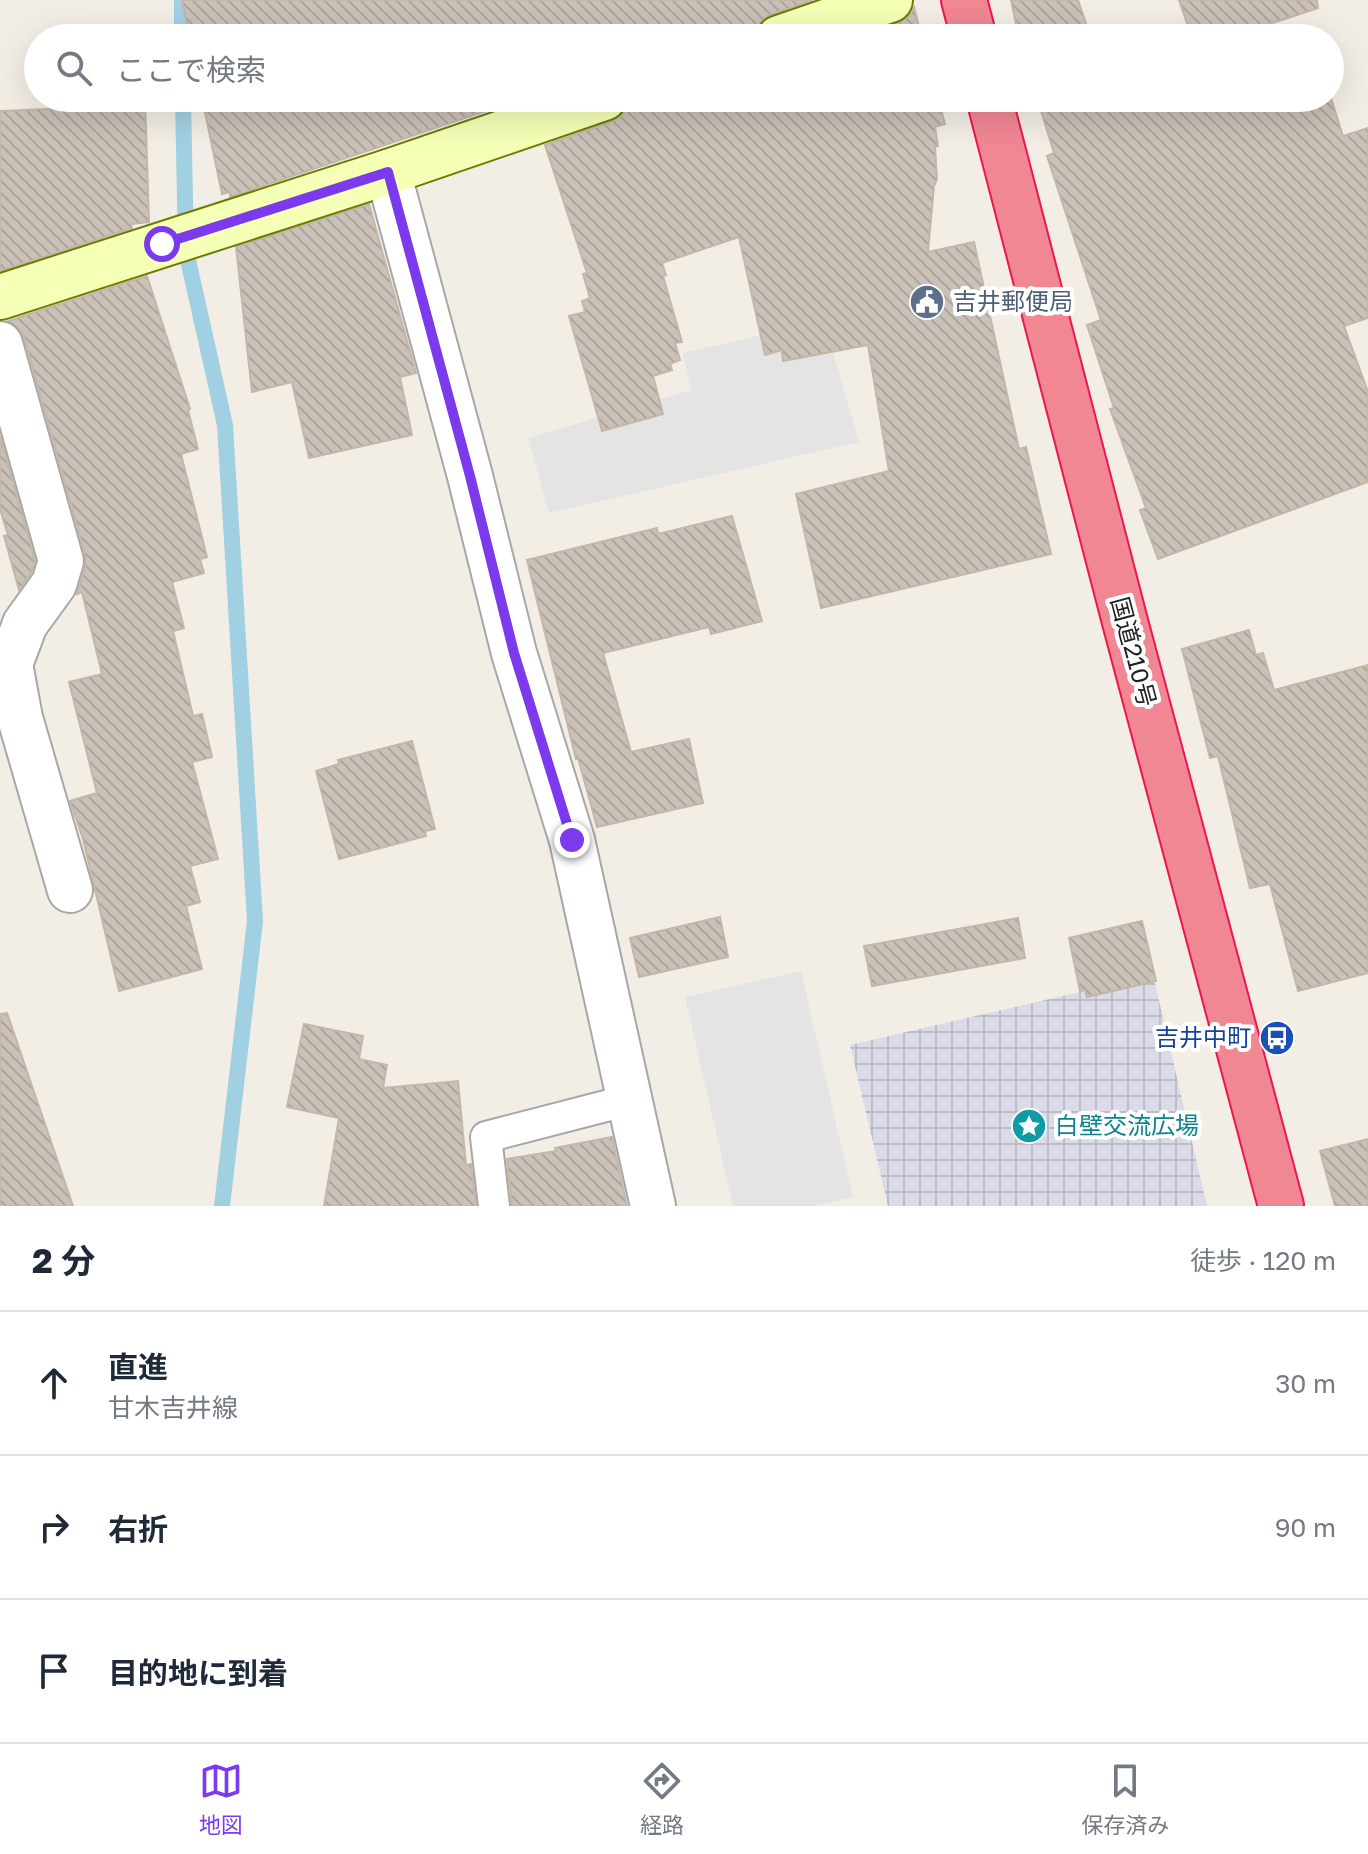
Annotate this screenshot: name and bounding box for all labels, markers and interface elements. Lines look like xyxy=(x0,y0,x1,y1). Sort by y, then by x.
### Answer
search box xyxy=(24,24,1344,112)
icon: search xyxy=(52,46,96,90)
text: ここで検索 xyxy=(116,52,266,88)
route start xyxy=(144,226,180,262)
public building icon: 吉井郵便局 xyxy=(908,283,946,321)
place label: 吉井郵便局 xyxy=(953,286,1073,315)
street label: 国道210号 xyxy=(1106,594,1163,710)
route end xyxy=(554,822,590,858)
bus stop icon: 吉井中町 xyxy=(1258,1019,1296,1057)
place label: 吉井中町 xyxy=(1155,1022,1251,1051)
place icon: 白壁交流広場 xyxy=(1010,1107,1048,1145)
place label: 白壁交流広場 xyxy=(1055,1110,1199,1139)
text: 2 分 xyxy=(32,1240,95,1280)
text: 徒歩 · 120 m xyxy=(1190,1245,1336,1276)
text: 直進 xyxy=(108,1349,168,1385)
icon: ahead xyxy=(32,1361,76,1405)
text: 30 m xyxy=(1275,1368,1336,1399)
text: 甘木吉井線 xyxy=(108,1392,238,1423)
icon: right xyxy=(32,1505,76,1549)
text: 右折 xyxy=(108,1511,168,1547)
text: 90 m xyxy=(1275,1512,1336,1543)
icon: arrive xyxy=(32,1649,76,1693)
text: 目的地に到着 xyxy=(108,1655,288,1691)
tab: 地図 xyxy=(199,1759,243,1839)
tab: 経路 xyxy=(640,1759,684,1839)
tab: 保存済み xyxy=(1081,1759,1169,1839)

